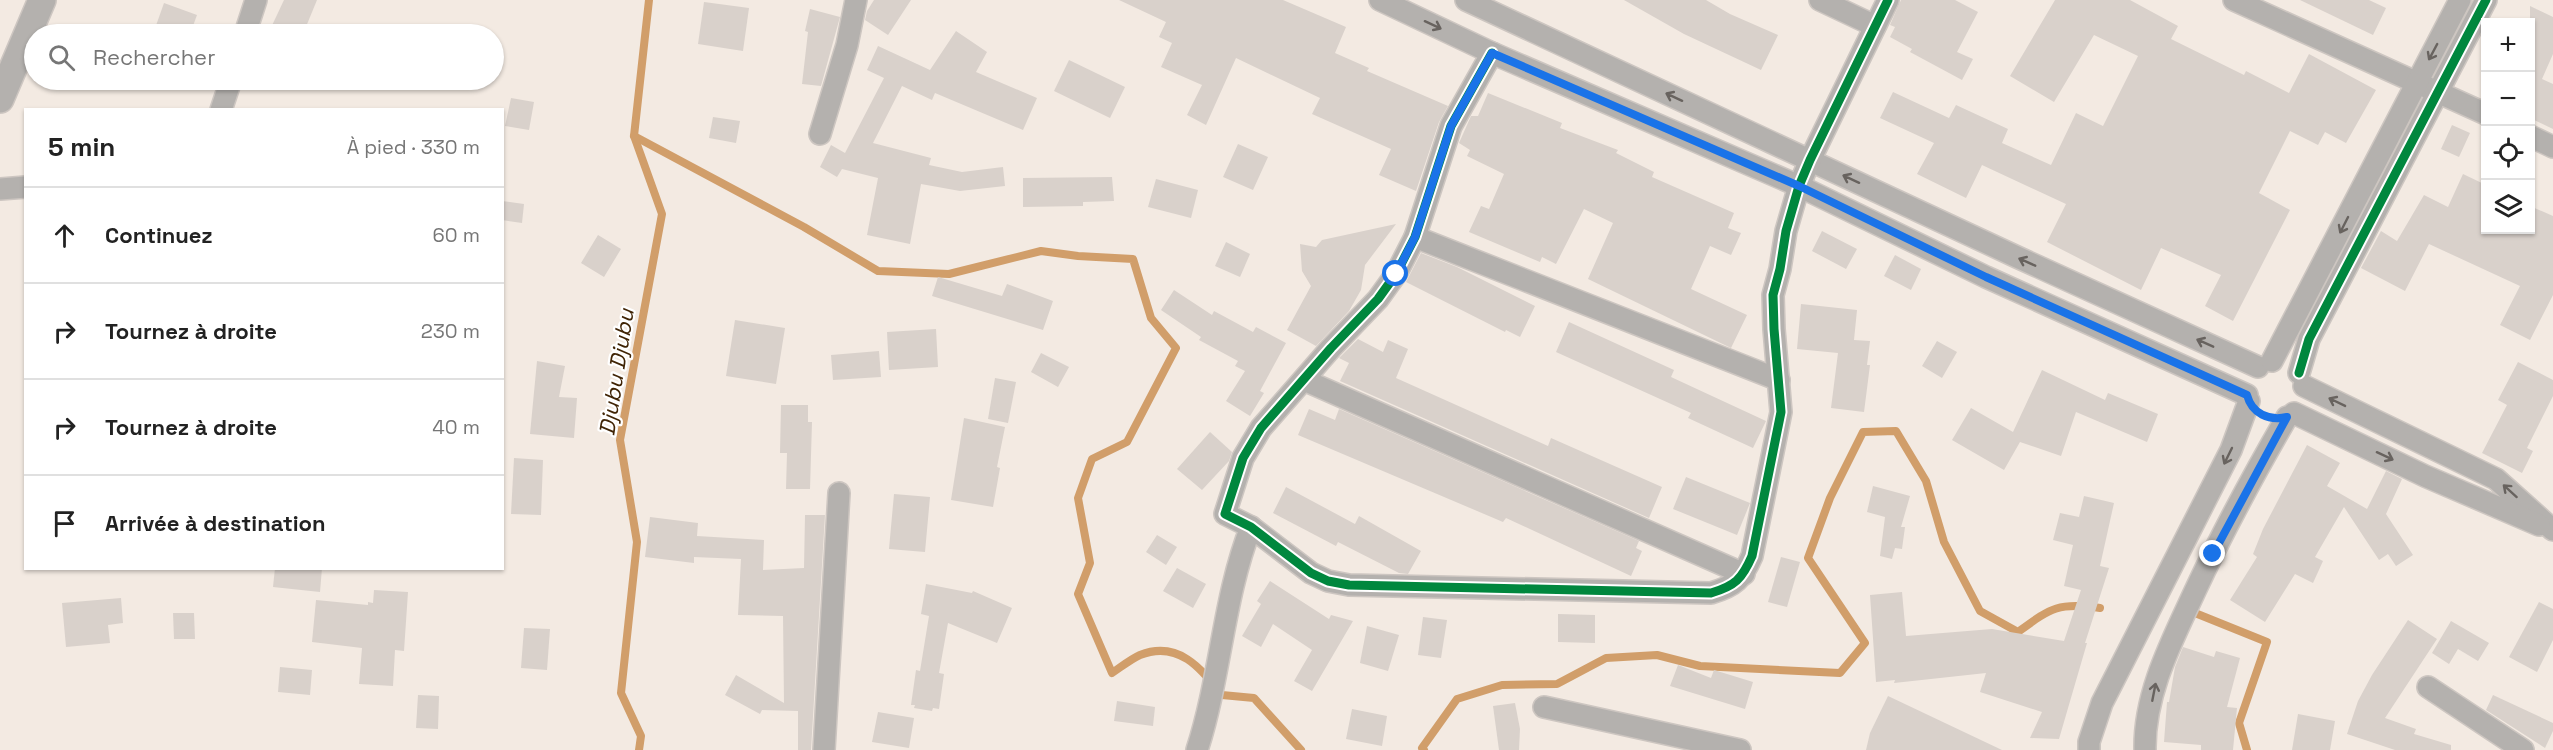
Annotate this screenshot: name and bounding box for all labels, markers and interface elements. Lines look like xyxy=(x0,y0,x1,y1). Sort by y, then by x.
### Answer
map controls xyxy=(2481,18,2535,234)
button: + xyxy=(2481,18,2535,72)
one-way arrow xyxy=(1424,20,1442,32)
search box xyxy=(24,24,504,90)
icon: search xyxy=(45,41,78,74)
one-way arrow xyxy=(2427,42,2438,60)
text: Rechercher xyxy=(93,43,215,71)
button: − xyxy=(2481,72,2535,126)
one-way arrow xyxy=(1665,91,1684,102)
button: locate xyxy=(2481,126,2535,180)
text: 5 min xyxy=(48,130,115,164)
text: À pied · 330 m xyxy=(347,134,480,160)
one-way arrow xyxy=(1842,173,1860,185)
button: layers xyxy=(2481,180,2535,234)
one-way arrow xyxy=(2338,216,2350,233)
icon: ahead xyxy=(48,219,81,252)
text: Continuez xyxy=(105,221,213,249)
text: 60 m xyxy=(433,222,480,248)
one-way arrow xyxy=(2019,256,2037,267)
route start xyxy=(1382,260,1408,286)
water label: Djubu Djubu xyxy=(592,305,640,437)
icon: right xyxy=(48,315,81,348)
text: Tournez à droite xyxy=(105,317,277,345)
text: 230 m xyxy=(421,318,480,344)
one-way arrow xyxy=(2196,336,2214,347)
one-way arrow xyxy=(2328,396,2346,408)
icon: right xyxy=(48,411,81,444)
text: Tournez à droite xyxy=(105,413,277,441)
text: 40 m xyxy=(432,414,480,440)
one-way arrow xyxy=(2221,447,2233,465)
one-way arrow xyxy=(2375,451,2393,463)
one-way arrow xyxy=(2502,484,2517,498)
icon: arrive xyxy=(48,507,81,540)
text: Arrivée à destination xyxy=(105,509,326,537)
route end xyxy=(2199,540,2225,566)
one-way arrow xyxy=(2149,683,2160,703)

